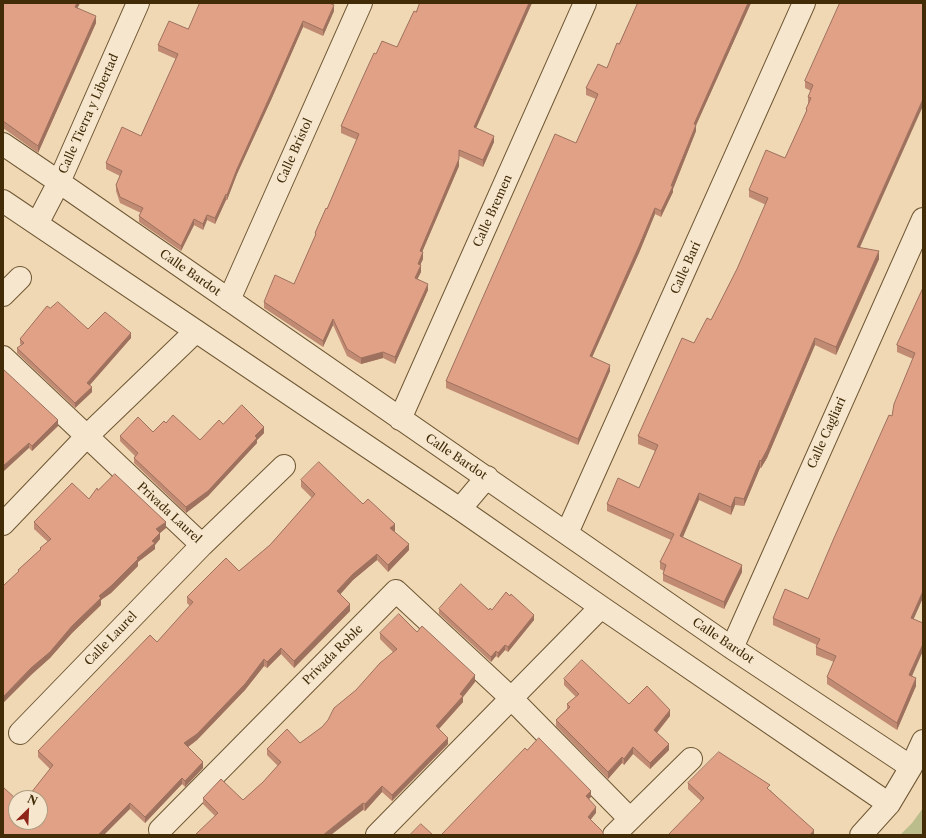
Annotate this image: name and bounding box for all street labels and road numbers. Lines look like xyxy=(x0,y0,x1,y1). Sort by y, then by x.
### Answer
street label: Calle Tierra y Libertad xyxy=(56,52,122,176)
street label: Calle Brístol xyxy=(274,116,316,186)
street label: Calle Bremen xyxy=(471,172,515,250)
street label: Calle Barí xyxy=(668,239,704,297)
street label: Calle Bardot xyxy=(157,247,223,299)
street label: Calle Cagliari xyxy=(805,395,849,471)
street label: Calle Bardot xyxy=(422,431,490,483)
street label: Privada Laurel xyxy=(134,480,204,546)
street label: Calle Laurel xyxy=(82,609,140,669)
street label: Calle Bardot xyxy=(689,615,757,667)
street label: Privada Roble xyxy=(300,622,366,688)

